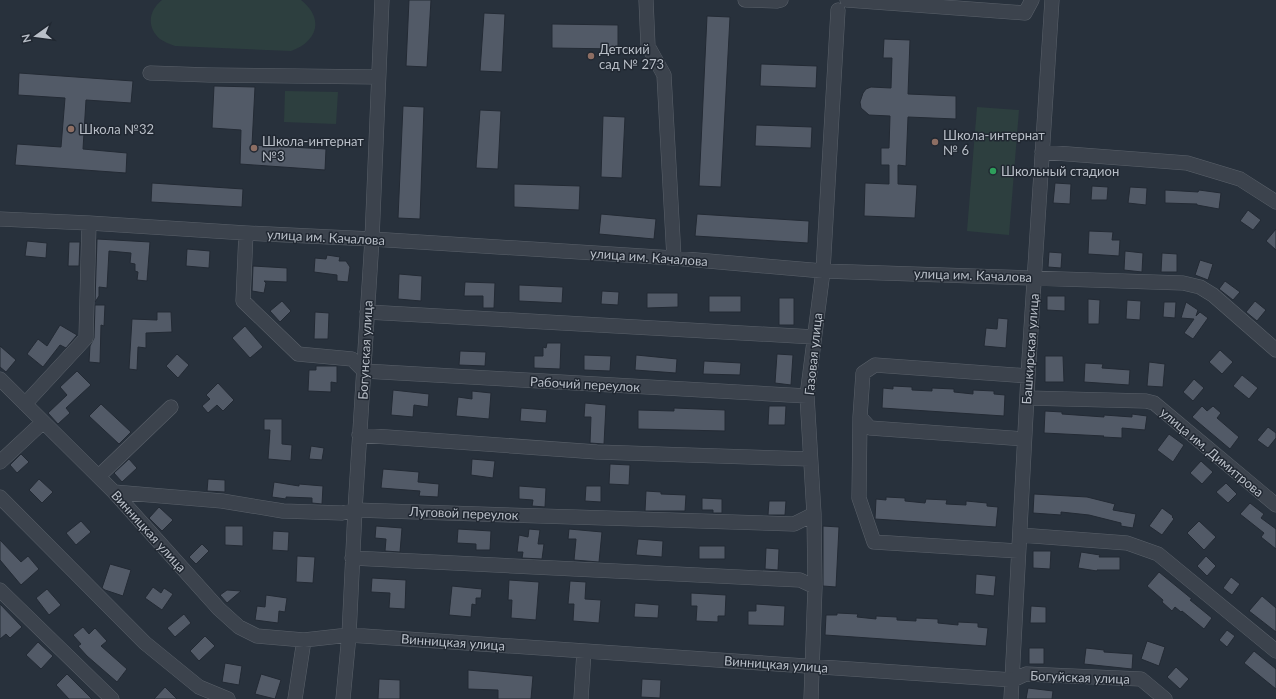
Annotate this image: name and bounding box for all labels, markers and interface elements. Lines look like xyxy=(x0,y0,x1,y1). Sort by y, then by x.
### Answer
north arrow xyxy=(16,16,56,56)
text: N xyxy=(18,33,33,44)
place label: Детский сад № 273 xyxy=(599,41,664,72)
marker: Детский сад № 273 xyxy=(586,51,596,61)
place label: Школа №32 xyxy=(79,121,154,137)
marker: Школа №32 xyxy=(66,124,76,134)
place label: Школа-интернат № 6 xyxy=(943,127,1045,158)
place label: Школа-интернат №3 xyxy=(262,133,364,164)
marker: Школа-интернат № 6 xyxy=(930,137,940,147)
marker: Школа-интернат №3 xyxy=(249,143,259,153)
place label: Школьный стадион xyxy=(1001,163,1119,179)
marker: Школьный стадион xyxy=(988,166,998,176)
street label: улица им. Качалова xyxy=(267,226,385,248)
street label: улица им. Качалова xyxy=(590,245,708,269)
street label: улица им. Качалова xyxy=(914,265,1032,285)
street label: Башкирская улица xyxy=(1018,293,1042,405)
street label: Богунская улица xyxy=(354,300,376,400)
street label: Газовая улица xyxy=(801,312,825,396)
street label: Рабочий переулок xyxy=(530,373,641,395)
street label: улица им. Димитрова xyxy=(1157,404,1267,500)
street label: Винницкая улица xyxy=(108,487,190,575)
street label: Луговой переулок xyxy=(408,503,519,523)
street label: Винницкая улица xyxy=(400,630,506,654)
street label: Винницкая улица xyxy=(723,652,829,676)
street label: Богуйская улица xyxy=(1030,667,1130,687)

